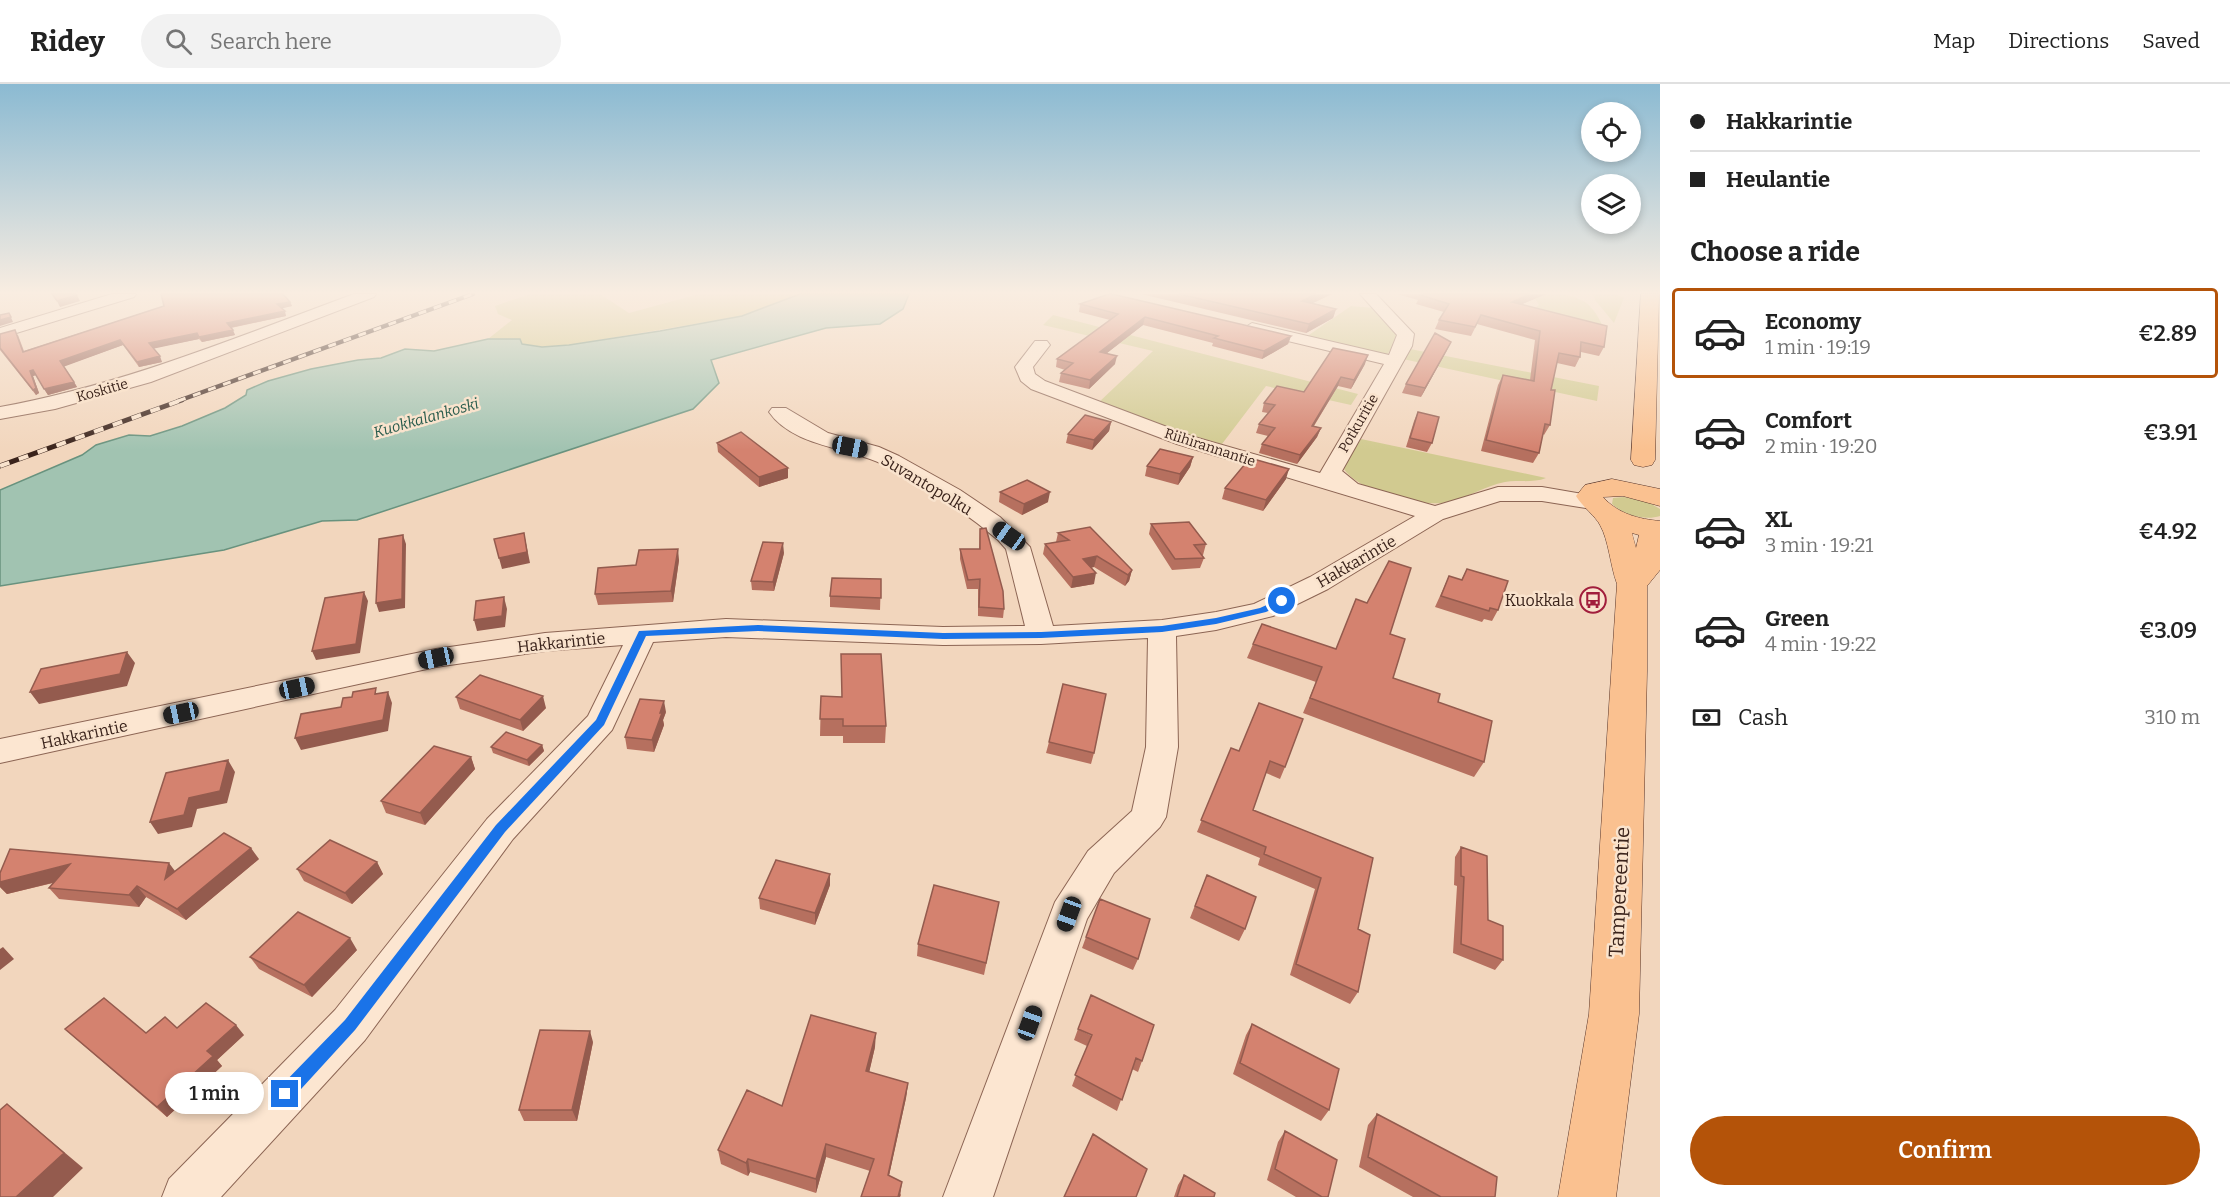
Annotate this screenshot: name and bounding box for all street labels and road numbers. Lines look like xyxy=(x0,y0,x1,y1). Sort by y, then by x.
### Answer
street label: Koskitie xyxy=(74,375,130,406)
street label: Potkuritie xyxy=(1335,391,1382,455)
street label: Riihirannantie xyxy=(1162,425,1258,470)
street label: Suvantopolku xyxy=(878,450,976,519)
street label: Hakkarintie xyxy=(1313,531,1399,592)
street label: Hakkarintie xyxy=(516,628,606,657)
street label: Hakkarintie xyxy=(39,716,129,753)
street label: Tampereentie xyxy=(1604,826,1634,958)

